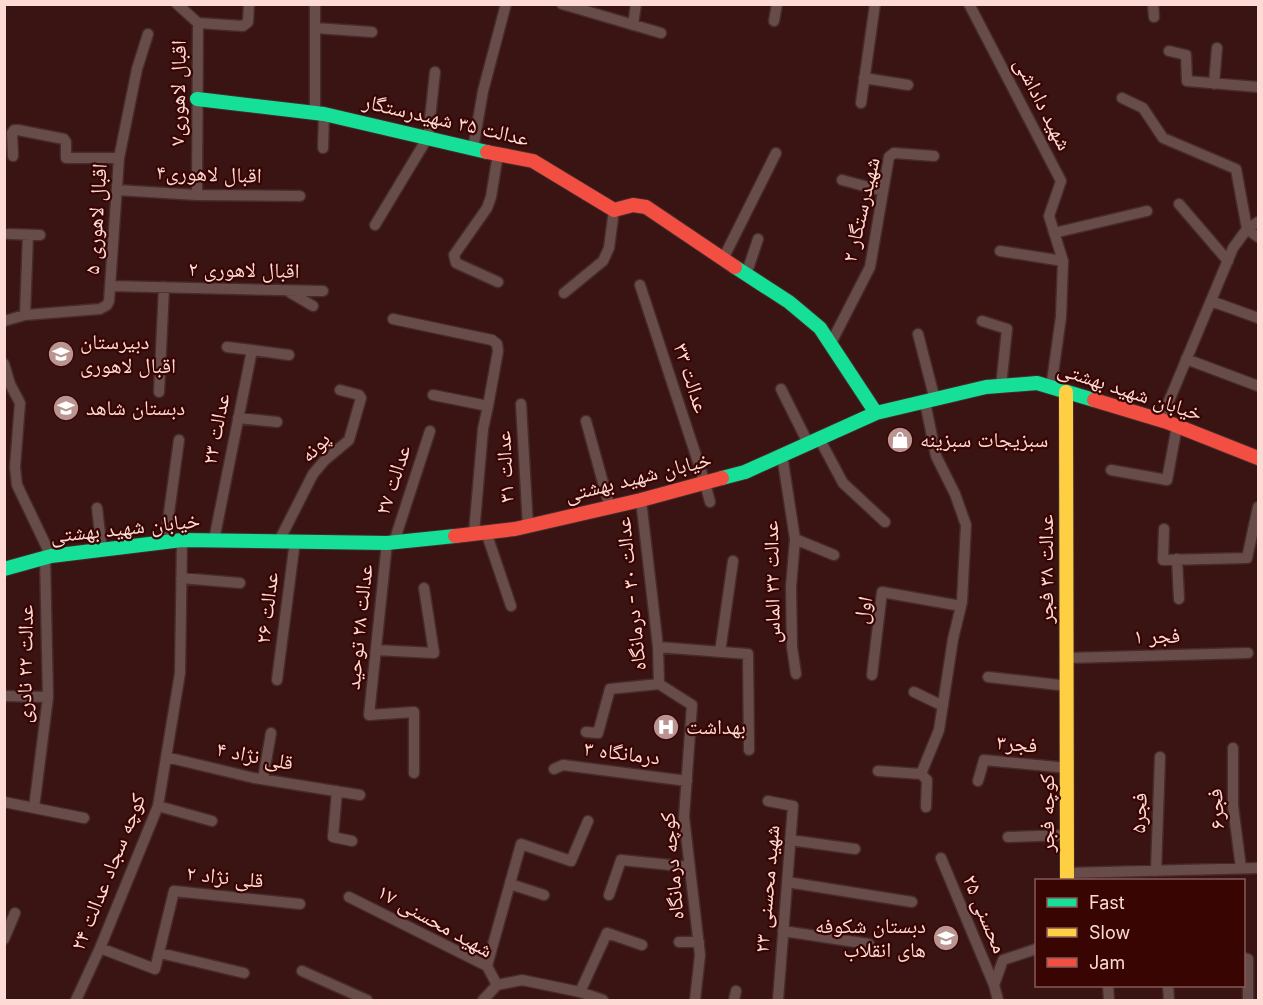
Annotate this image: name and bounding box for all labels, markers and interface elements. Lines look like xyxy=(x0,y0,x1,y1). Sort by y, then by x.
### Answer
street label: اقبال لاهوری۷ xyxy=(164,40,191,146)
street label: شهید داداشی xyxy=(1009,53,1077,155)
street label: عدالت ۳۵ شهیدرستگار xyxy=(360,88,532,151)
street label: شهیدرستگار ۲ xyxy=(836,155,885,265)
street label: اقبال لاهوری۴ xyxy=(156,159,262,188)
street label: اقبال لاهوری ۵ xyxy=(79,162,112,275)
street label: اقبال لاهوری ۲ xyxy=(188,256,300,283)
place label: دبیرستان اقبال لاهوری xyxy=(80,329,176,378)
school or university icon: دبیرستان اقبال لاهوری xyxy=(46,339,76,369)
street label: عدالت ۳۳ xyxy=(668,340,715,416)
street label: خیابان شهید بهشتی xyxy=(1054,355,1206,427)
street label: عدالت ۲۳ xyxy=(196,391,235,467)
school or university icon: دبستان شاهد xyxy=(51,393,81,423)
place label: دبستان شاهد xyxy=(86,395,185,420)
shop icon: سبزیجات سبزینه xyxy=(885,425,915,455)
street label: پونه xyxy=(294,426,335,467)
place label: سبزیجات سبزینه xyxy=(920,427,1048,452)
street label: عدالت ۳۱ xyxy=(490,430,519,504)
street label: عدالت ۲۷ xyxy=(370,441,416,518)
street label: خیابان شهید بهشتی xyxy=(562,446,714,508)
street label: خیابان شهید بهشتی xyxy=(49,507,201,549)
street label: عدالت ۳۸ فجر xyxy=(1033,514,1058,625)
street label: عدالت ۳۰ - درمانگاه xyxy=(610,516,651,672)
street label: عدالت ۳۲ الماس xyxy=(758,520,786,643)
street label: عدالت ۲۸ توحید xyxy=(339,563,378,691)
street label: عدالت ۲۶ xyxy=(250,570,283,645)
street label: اول xyxy=(847,594,878,626)
street label: عدالت ۲۲ نادری xyxy=(11,604,38,724)
street label: فجر ۱ xyxy=(1133,623,1181,648)
hospital icon: بهداشت xyxy=(651,712,681,742)
place label: بهداشت xyxy=(686,714,746,739)
street label: فجر۳ xyxy=(996,729,1038,758)
street label: درمانگاه ۳ xyxy=(583,735,661,770)
street label: قلی نژاد ۴ xyxy=(214,736,296,776)
street label: کوچه فجر xyxy=(1034,773,1059,853)
street label: فجر۶ xyxy=(1202,788,1229,830)
street label: کوچه سجاد عدالت ۲۴ xyxy=(65,789,151,954)
street label: فجر۵ xyxy=(1125,792,1152,834)
street label: کوچه درمانگاه xyxy=(654,811,689,921)
street label: شهید محسنی ۲۳ xyxy=(748,824,786,954)
street label: قلی نژاد ۲ xyxy=(185,860,265,894)
street label: محسنی ۲۵ xyxy=(957,871,1013,957)
street label: شهید محسنی ۱۷ xyxy=(373,879,497,963)
legend xyxy=(1035,879,1245,987)
text: Fast xyxy=(1089,892,1125,913)
place label: دبستان شکوفه های انقلاب xyxy=(815,913,926,962)
text: Slow xyxy=(1089,922,1130,943)
school or university icon: دبستان شکوفه های انقلاب xyxy=(931,923,961,953)
text: Jam xyxy=(1089,952,1125,973)

